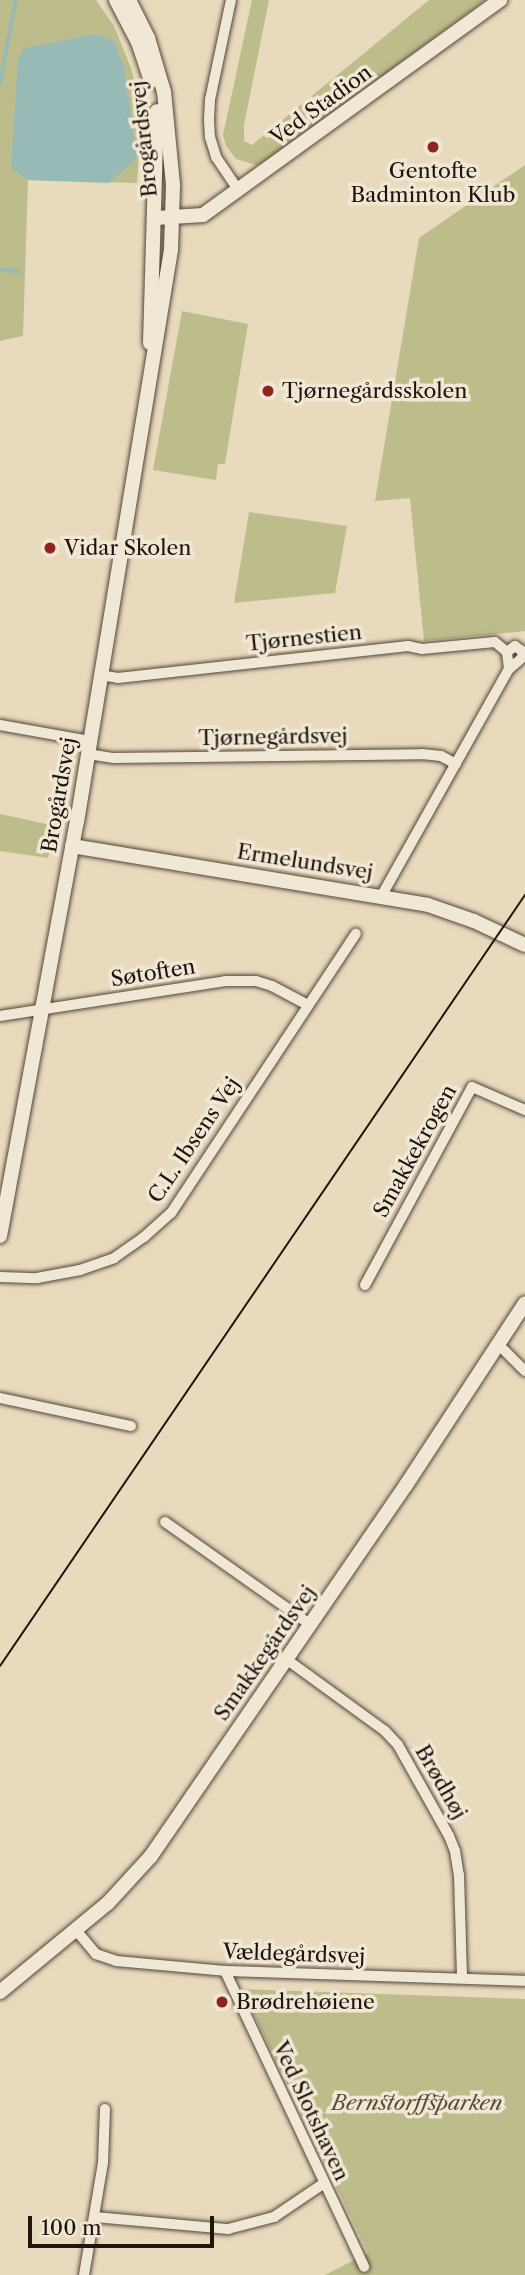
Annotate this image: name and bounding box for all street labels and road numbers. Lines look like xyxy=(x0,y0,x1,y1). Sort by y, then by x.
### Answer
street label: Ved Stadion xyxy=(265,60,377,150)
street label: Brogårdsvej xyxy=(125,80,163,198)
street label: Tjørnestien xyxy=(245,619,363,657)
street label: Tjørnegårdsvej xyxy=(198,723,348,751)
street label: Brogårdsvej xyxy=(36,735,82,855)
street label: Ermelundsvej xyxy=(235,839,375,885)
street label: Søtoften xyxy=(109,954,197,992)
street label: C.L. Ibsens Vej xyxy=(142,1072,246,1208)
street label: Smakkekrogen xyxy=(368,1080,462,1222)
street label: Smakkegårdsvej xyxy=(209,1580,321,1726)
street label: Brødhøj xyxy=(410,1740,472,1824)
street label: Vældegårdsvej xyxy=(222,1939,366,1969)
street label: Ved Slotshaven xyxy=(268,2037,354,2185)

